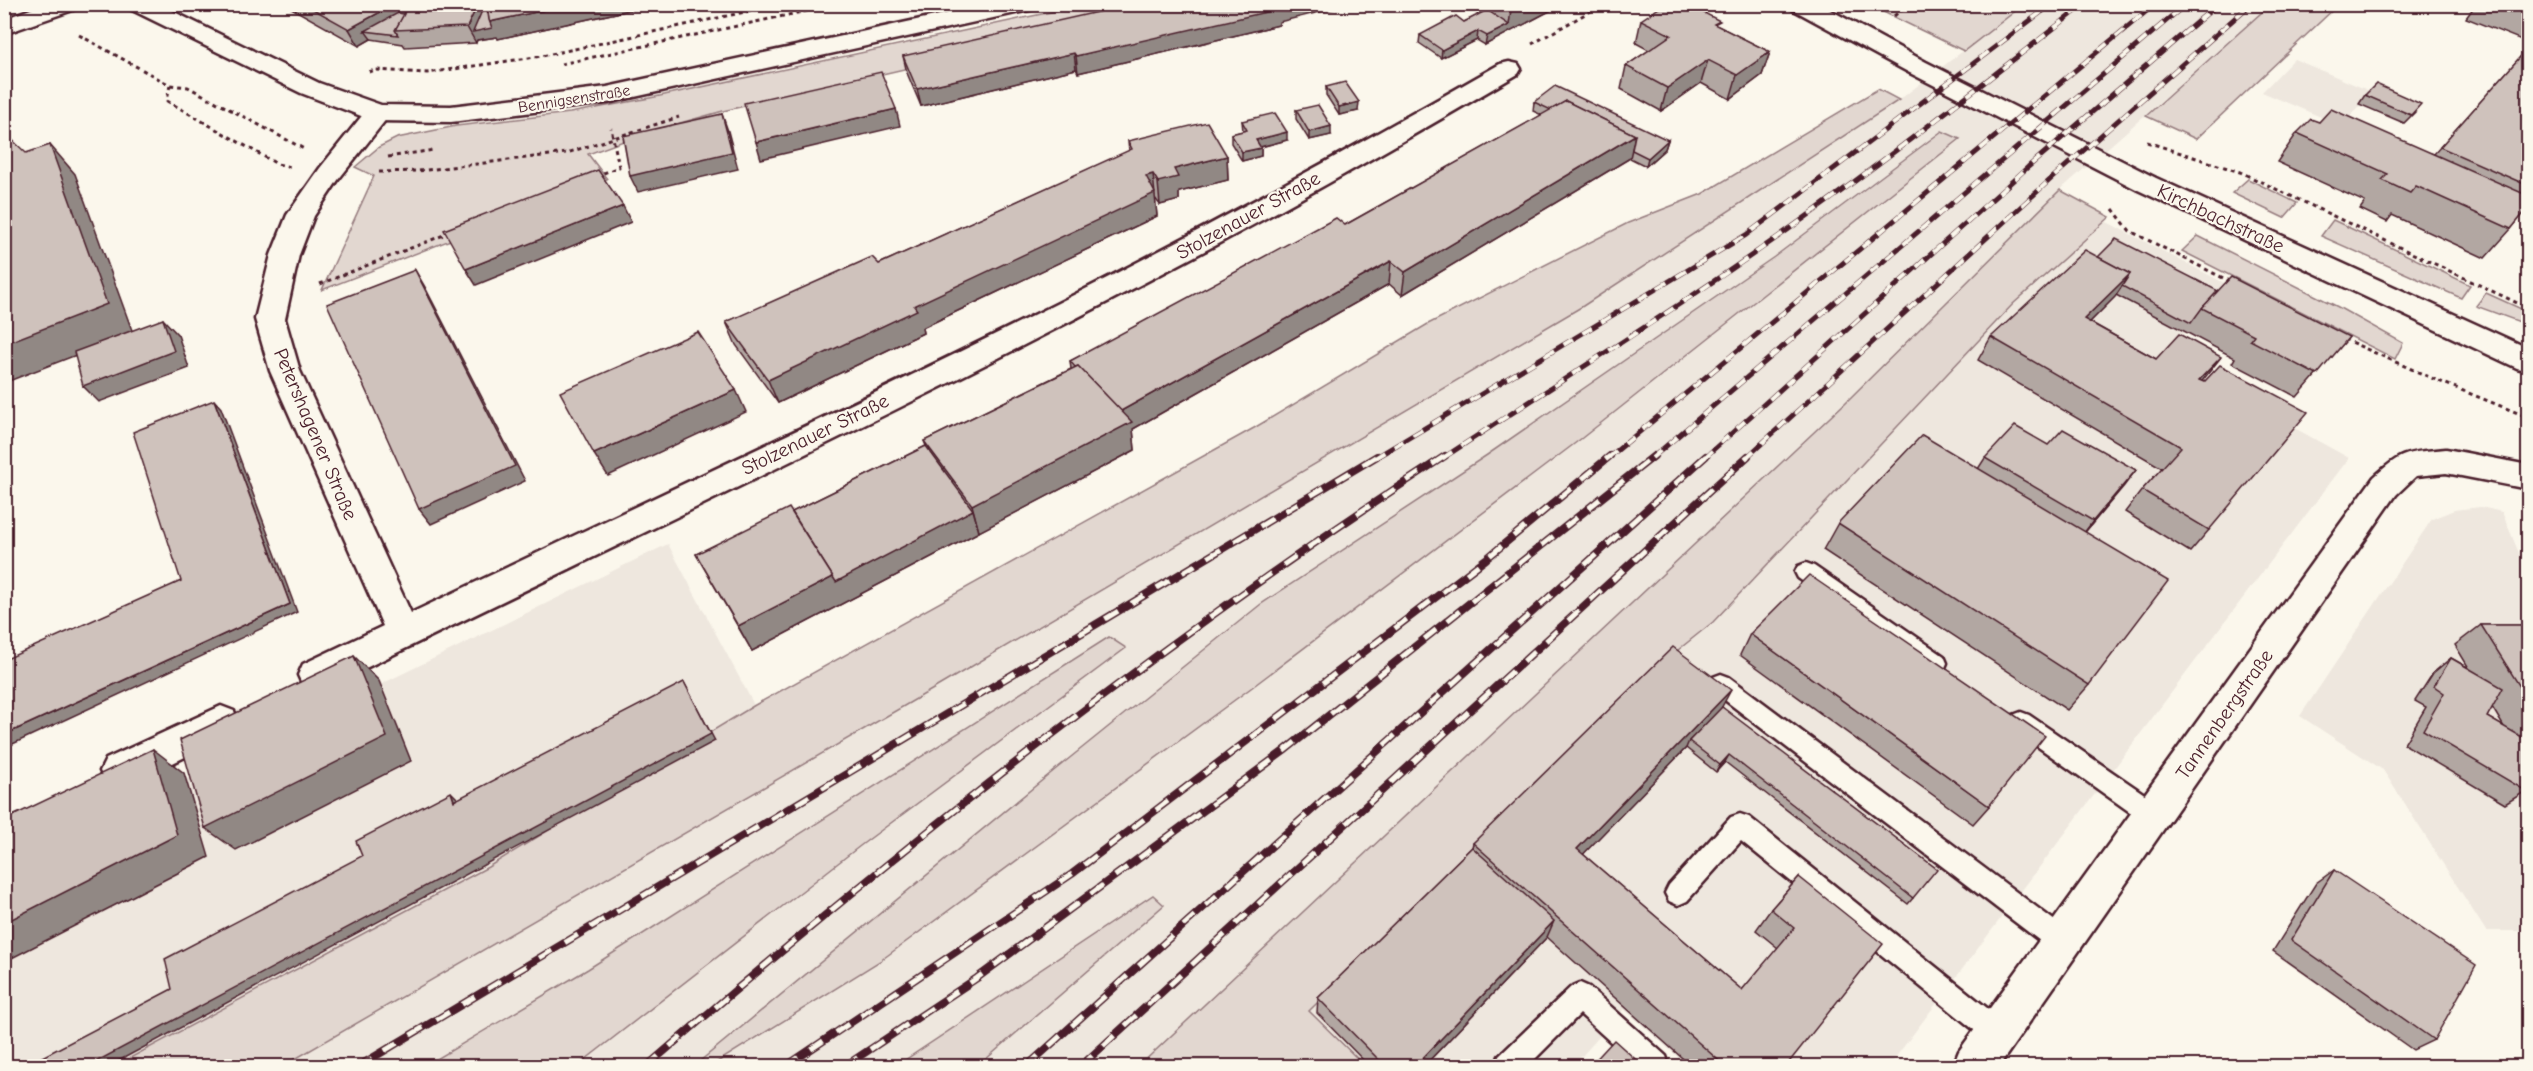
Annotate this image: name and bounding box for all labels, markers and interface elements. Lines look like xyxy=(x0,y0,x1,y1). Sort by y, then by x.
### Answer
street label: Bennigsenstraße xyxy=(517,81,631,117)
street label: Stolzenauer Straße xyxy=(1172,166,1324,264)
street label: Kirchbachstraße xyxy=(2154,179,2288,258)
street label: Petershagener Straße xyxy=(269,345,362,524)
street label: Stolzenauer Straße xyxy=(738,389,893,480)
street label: Tannenbergstraße xyxy=(2171,645,2278,784)

